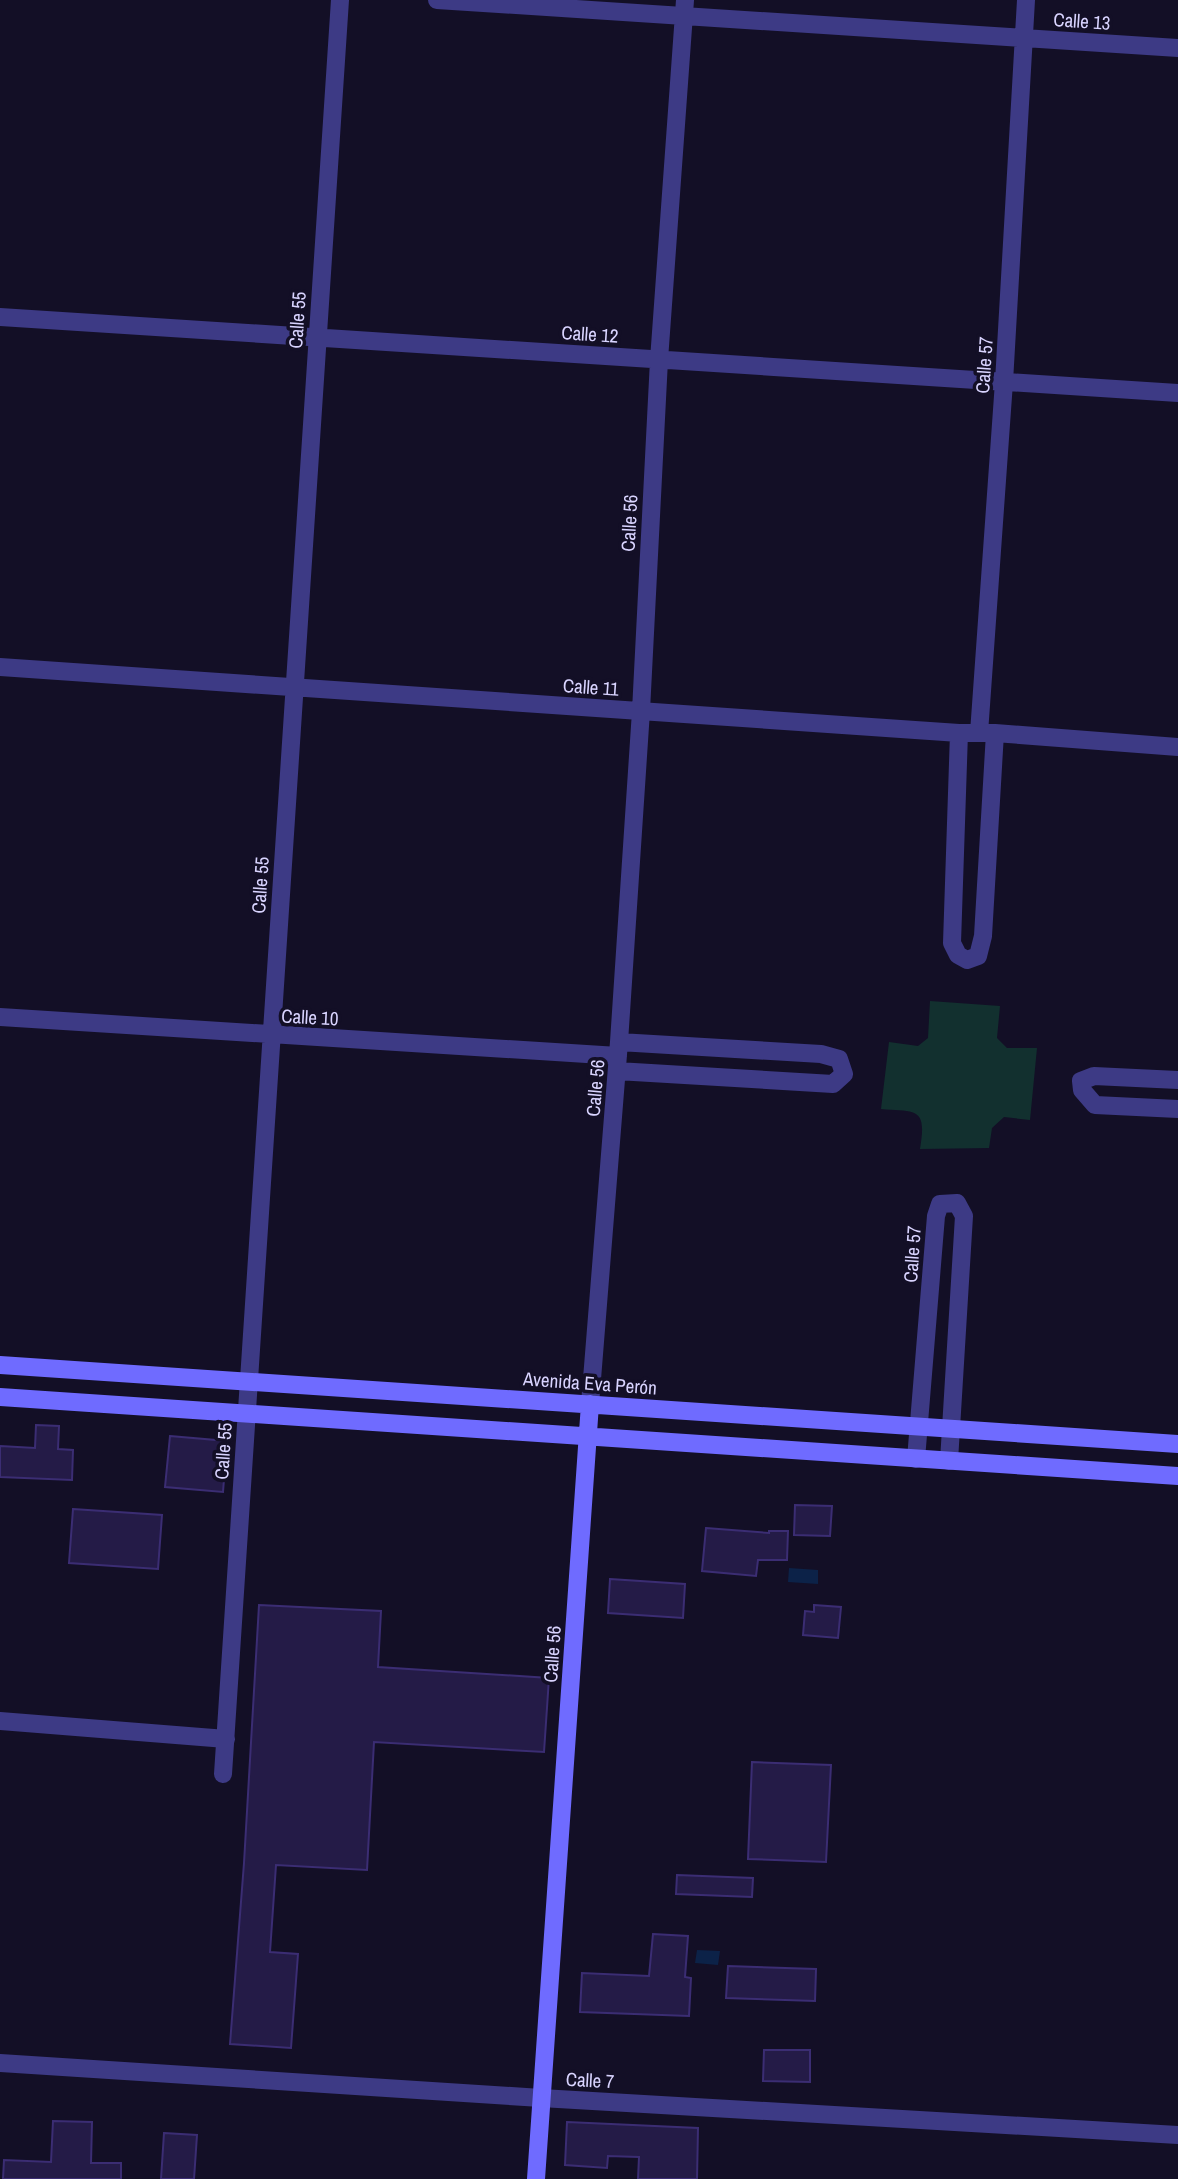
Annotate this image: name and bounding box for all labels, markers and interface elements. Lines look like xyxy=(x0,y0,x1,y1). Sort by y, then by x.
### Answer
street label: Calle 13 xyxy=(1053,6,1111,36)
street label: Calle 55 xyxy=(282,290,312,349)
street label: Calle 12 xyxy=(561,319,619,349)
street label: Calle 57 xyxy=(969,335,999,394)
street label: Calle 56 xyxy=(615,494,643,552)
street label: Calle 11 xyxy=(562,672,620,702)
street label: Calle 55 xyxy=(245,855,275,914)
street label: Calle 10 xyxy=(281,1003,339,1031)
street label: Calle 56 xyxy=(580,1058,610,1118)
street label: Calle 57 xyxy=(897,1224,927,1283)
street label: Avenida Eva Perón xyxy=(521,1365,658,1401)
street label: Calle 55 xyxy=(208,1421,238,1480)
street label: Calle 56 xyxy=(537,1625,567,1683)
street label: Calle 7 xyxy=(565,2066,615,2094)

